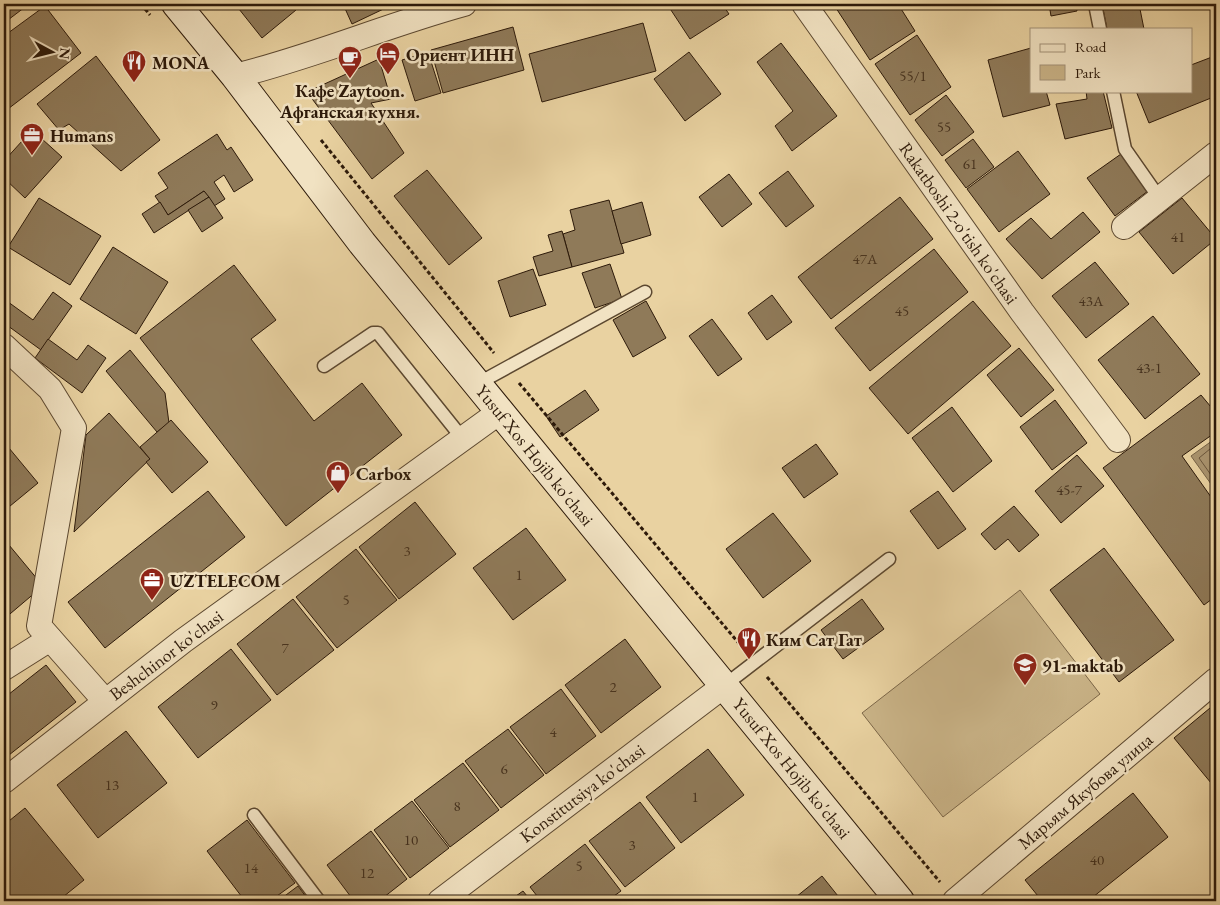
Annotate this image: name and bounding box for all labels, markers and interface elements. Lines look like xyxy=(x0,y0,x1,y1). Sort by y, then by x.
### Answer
north arrow xyxy=(28,28,78,78)
legend xyxy=(1030,28,1192,92)
text: Road xyxy=(1075,37,1107,56)
hotel icon: Ориент ИНН xyxy=(375,41,401,75)
place label: Ориент ИНН xyxy=(406,43,515,66)
cafe icon: Кафе Zaytoon. Афганская кухня. xyxy=(337,45,363,79)
text: N xyxy=(55,47,75,61)
restaurant icon: MONA xyxy=(121,49,147,83)
place label: MONA xyxy=(152,51,211,74)
text: Park xyxy=(1075,63,1102,82)
house number: 55/1 xyxy=(899,66,927,85)
place label: Кафе Zaytoon. Афганская кухня. xyxy=(279,79,420,123)
house number: 55 xyxy=(937,117,951,136)
office icon: Humans xyxy=(19,122,45,156)
place label: Humans xyxy=(50,124,113,147)
street label: Rakatboshi 2-o'tish ko'chasi xyxy=(894,138,1024,309)
house number: 61 xyxy=(963,154,977,173)
house number: 41 xyxy=(1171,227,1185,246)
house number: 47A xyxy=(853,249,878,268)
house number: 43A xyxy=(1079,291,1104,310)
house number: 45 xyxy=(895,301,909,320)
house number: 43-1 xyxy=(1136,358,1162,377)
street label: Yusuf Xos Hojib ko'chasi xyxy=(471,380,599,531)
shop icon: Carbox xyxy=(325,460,351,494)
place label: Carbox xyxy=(356,462,411,485)
house number: 45-7 xyxy=(1056,480,1083,499)
house number: 3 xyxy=(403,541,411,560)
house number: 1 xyxy=(515,565,523,584)
office icon: UZTELECOM xyxy=(139,567,165,601)
place label: UZTELECOM xyxy=(170,569,281,592)
house number: 5 xyxy=(342,590,350,609)
street label: Beshchinor ko'chasi xyxy=(105,604,228,705)
restaurant icon: Ким Сат Гат xyxy=(736,626,762,660)
place label: Ким Сат Гат xyxy=(766,628,862,651)
house number: 7 xyxy=(281,638,289,657)
school or university icon: 91-maktab xyxy=(1012,652,1038,686)
place label: 91-maktab xyxy=(1042,654,1124,677)
house number: 2 xyxy=(609,677,617,696)
street label: Yusuf Xos Hojib ko'chasi xyxy=(728,693,856,844)
house number: 9 xyxy=(210,695,218,714)
house number: 4 xyxy=(549,722,557,741)
street label: Марьям Якубова улица xyxy=(1013,727,1158,854)
street label: Konstitutsiya ko'chasi xyxy=(515,738,650,848)
house number: 6 xyxy=(500,759,508,778)
house number: 13 xyxy=(105,775,119,794)
house number: 1 xyxy=(691,787,699,806)
house number: 8 xyxy=(453,796,461,815)
house number: 10 xyxy=(404,830,418,849)
house number: 3 xyxy=(628,835,636,854)
house number: 40 xyxy=(1090,850,1104,869)
house number: 5 xyxy=(575,856,583,875)
house number: 14 xyxy=(244,858,259,877)
house number: 12 xyxy=(360,863,375,882)

